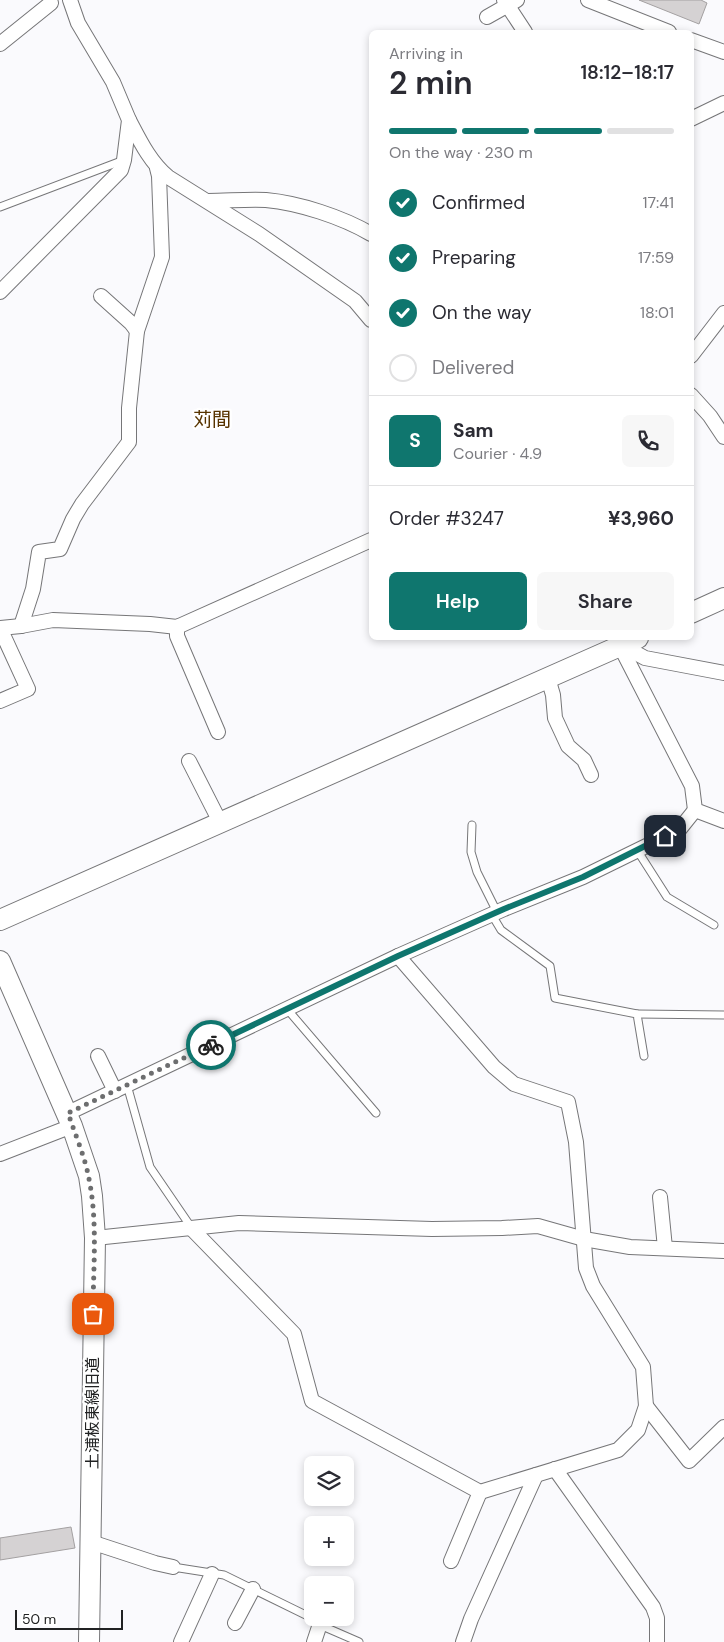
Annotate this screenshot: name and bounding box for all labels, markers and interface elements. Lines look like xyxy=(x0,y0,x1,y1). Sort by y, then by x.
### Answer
text: Arriving in xyxy=(389,43,463,64)
text: 18:12–18:17 xyxy=(581,60,674,85)
text: 2 min xyxy=(389,62,473,104)
text: On the way · 230 m xyxy=(389,142,533,163)
icon: check xyxy=(389,189,417,217)
text: Confirmed xyxy=(432,190,525,215)
text: 17:41 xyxy=(643,192,674,213)
icon: check xyxy=(389,244,417,272)
text: Preparing xyxy=(432,245,516,270)
text: 17:59 xyxy=(638,247,674,268)
icon: check xyxy=(389,299,417,327)
text: On the way xyxy=(432,300,532,325)
text: 18:01 xyxy=(640,302,674,323)
text: Delivered xyxy=(432,355,514,380)
district label: 苅間 xyxy=(193,407,231,432)
button: phone xyxy=(622,415,674,467)
text: Sam xyxy=(453,418,494,443)
text: S xyxy=(409,428,421,453)
text: Courier · 4.9 xyxy=(453,443,542,464)
text: Order #3247 xyxy=(389,506,504,531)
text: ¥3,960 xyxy=(608,506,674,531)
button: Help xyxy=(389,572,527,630)
button: Share xyxy=(537,572,674,630)
pin xyxy=(644,815,686,857)
icon: home xyxy=(651,822,679,850)
courier xyxy=(186,1020,236,1070)
icon: bike xyxy=(197,1031,225,1059)
pin xyxy=(72,1293,114,1335)
icon: bag xyxy=(79,1300,107,1328)
street label: 土浦板東線旧道 xyxy=(82,1357,103,1469)
map controls xyxy=(304,1456,354,1626)
button: layers xyxy=(304,1456,354,1506)
button: + xyxy=(304,1516,354,1566)
button: − xyxy=(304,1576,354,1626)
scale bar xyxy=(15,1607,122,1630)
text: 50 m xyxy=(22,1610,56,1628)

